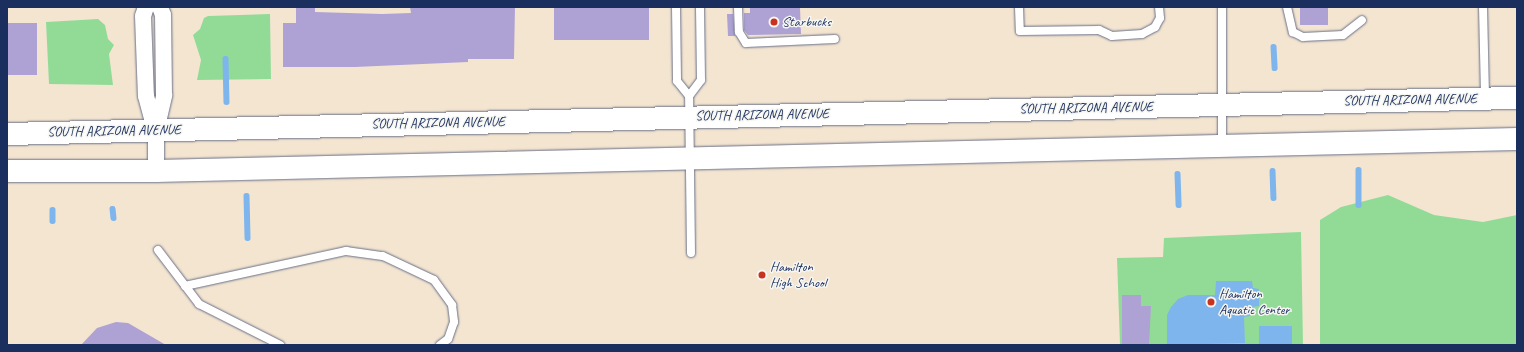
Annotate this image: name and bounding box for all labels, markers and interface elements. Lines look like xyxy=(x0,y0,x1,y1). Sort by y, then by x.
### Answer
place label: Starbucks xyxy=(782,14,831,30)
marker: Starbucks xyxy=(769,17,779,27)
street label: SOUTH ARIZONA AVENUE xyxy=(1343,90,1477,110)
street label: SOUTH ARIZONA AVENUE xyxy=(1019,98,1153,118)
street label: SOUTH ARIZONA AVENUE xyxy=(695,105,829,125)
street label: SOUTH ARIZONA AVENUE xyxy=(371,113,505,133)
street label: SOUTH ARIZONA AVENUE xyxy=(47,121,181,141)
place label: Hamilton High School xyxy=(770,259,825,292)
marker: Hamilton High School xyxy=(757,270,767,280)
place label: Hamilton Aquatic Center xyxy=(1219,286,1289,318)
marker: Hamilton Aquatic Center xyxy=(1206,297,1216,307)

